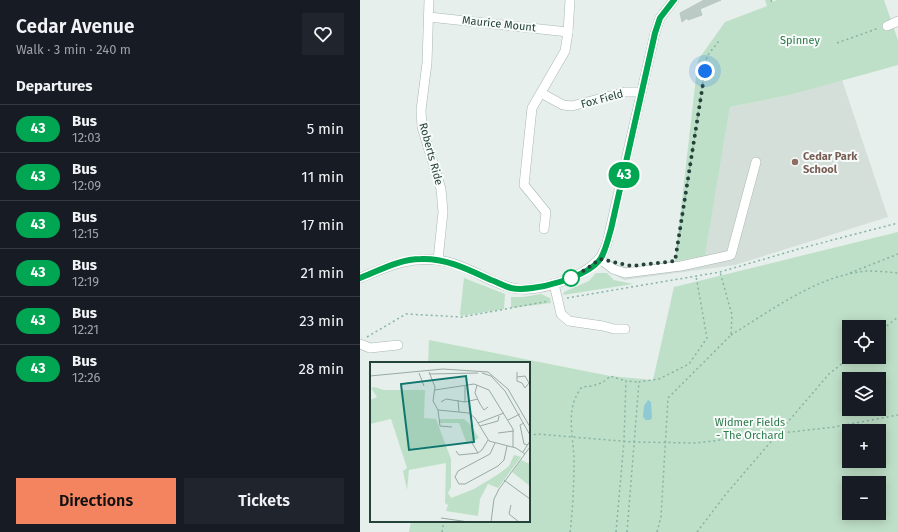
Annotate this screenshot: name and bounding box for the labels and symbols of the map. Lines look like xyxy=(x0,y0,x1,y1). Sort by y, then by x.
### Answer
street label: Maurice Mount xyxy=(461,14,537,34)
park label: Spinney xyxy=(780,34,821,47)
your location xyxy=(695,61,715,81)
street label: Fox Field xyxy=(579,87,625,111)
street label: Roberts Ride xyxy=(416,121,446,187)
place label: Cedar Park School xyxy=(803,150,858,176)
marker: Cedar Park School xyxy=(790,157,800,167)
line badge: 43 xyxy=(606,162,642,188)
unlabelled marker xyxy=(562,269,580,287)
inset map xyxy=(370,362,530,522)
park label: Widmer Fields - The Orchard xyxy=(715,416,785,442)

